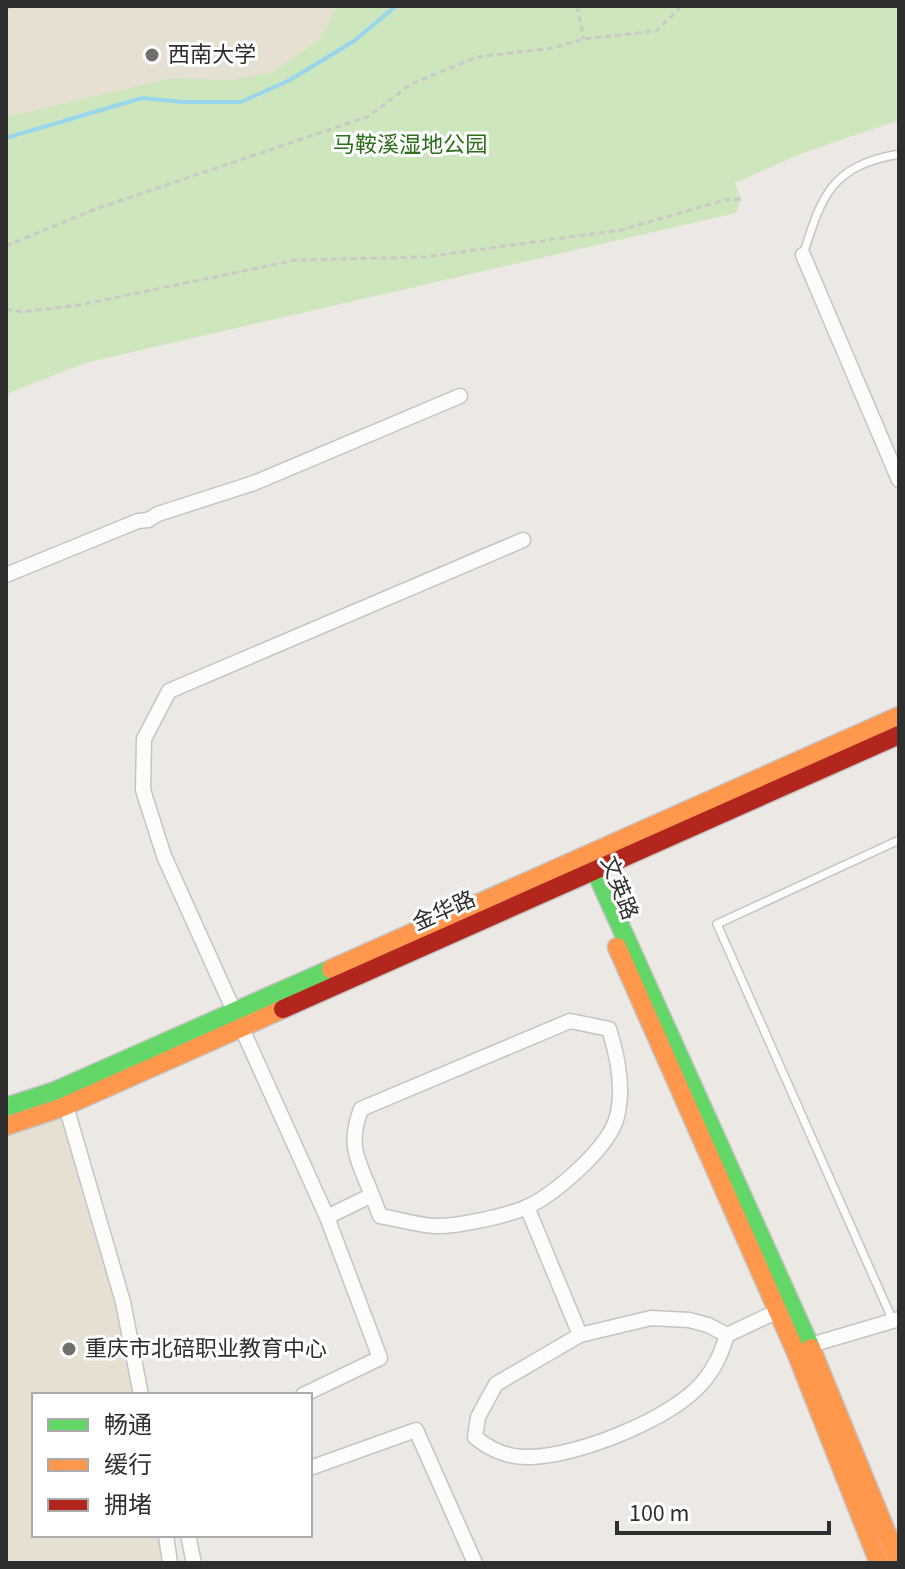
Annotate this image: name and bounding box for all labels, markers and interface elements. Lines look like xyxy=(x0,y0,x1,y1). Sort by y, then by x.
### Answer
place label: 西南大学 xyxy=(168,39,256,71)
marker: 西南大学 xyxy=(143,46,161,64)
park label: 马鞍溪湿地公园 xyxy=(333,129,487,161)
street label: 文英路 xyxy=(592,851,646,925)
street label: 金华路 xyxy=(407,883,481,939)
place label: 重庆市北碚职业教育中心 xyxy=(85,1333,327,1365)
marker: 重庆市北碚职业教育中心 xyxy=(60,1340,78,1358)
legend xyxy=(32,1393,312,1537)
text: 畅通 xyxy=(104,1408,152,1443)
text: 缓行 xyxy=(104,1448,152,1483)
scale bar xyxy=(617,1485,829,1535)
text: 拥堵 xyxy=(104,1488,152,1523)
text: 100 m xyxy=(629,1496,689,1531)

